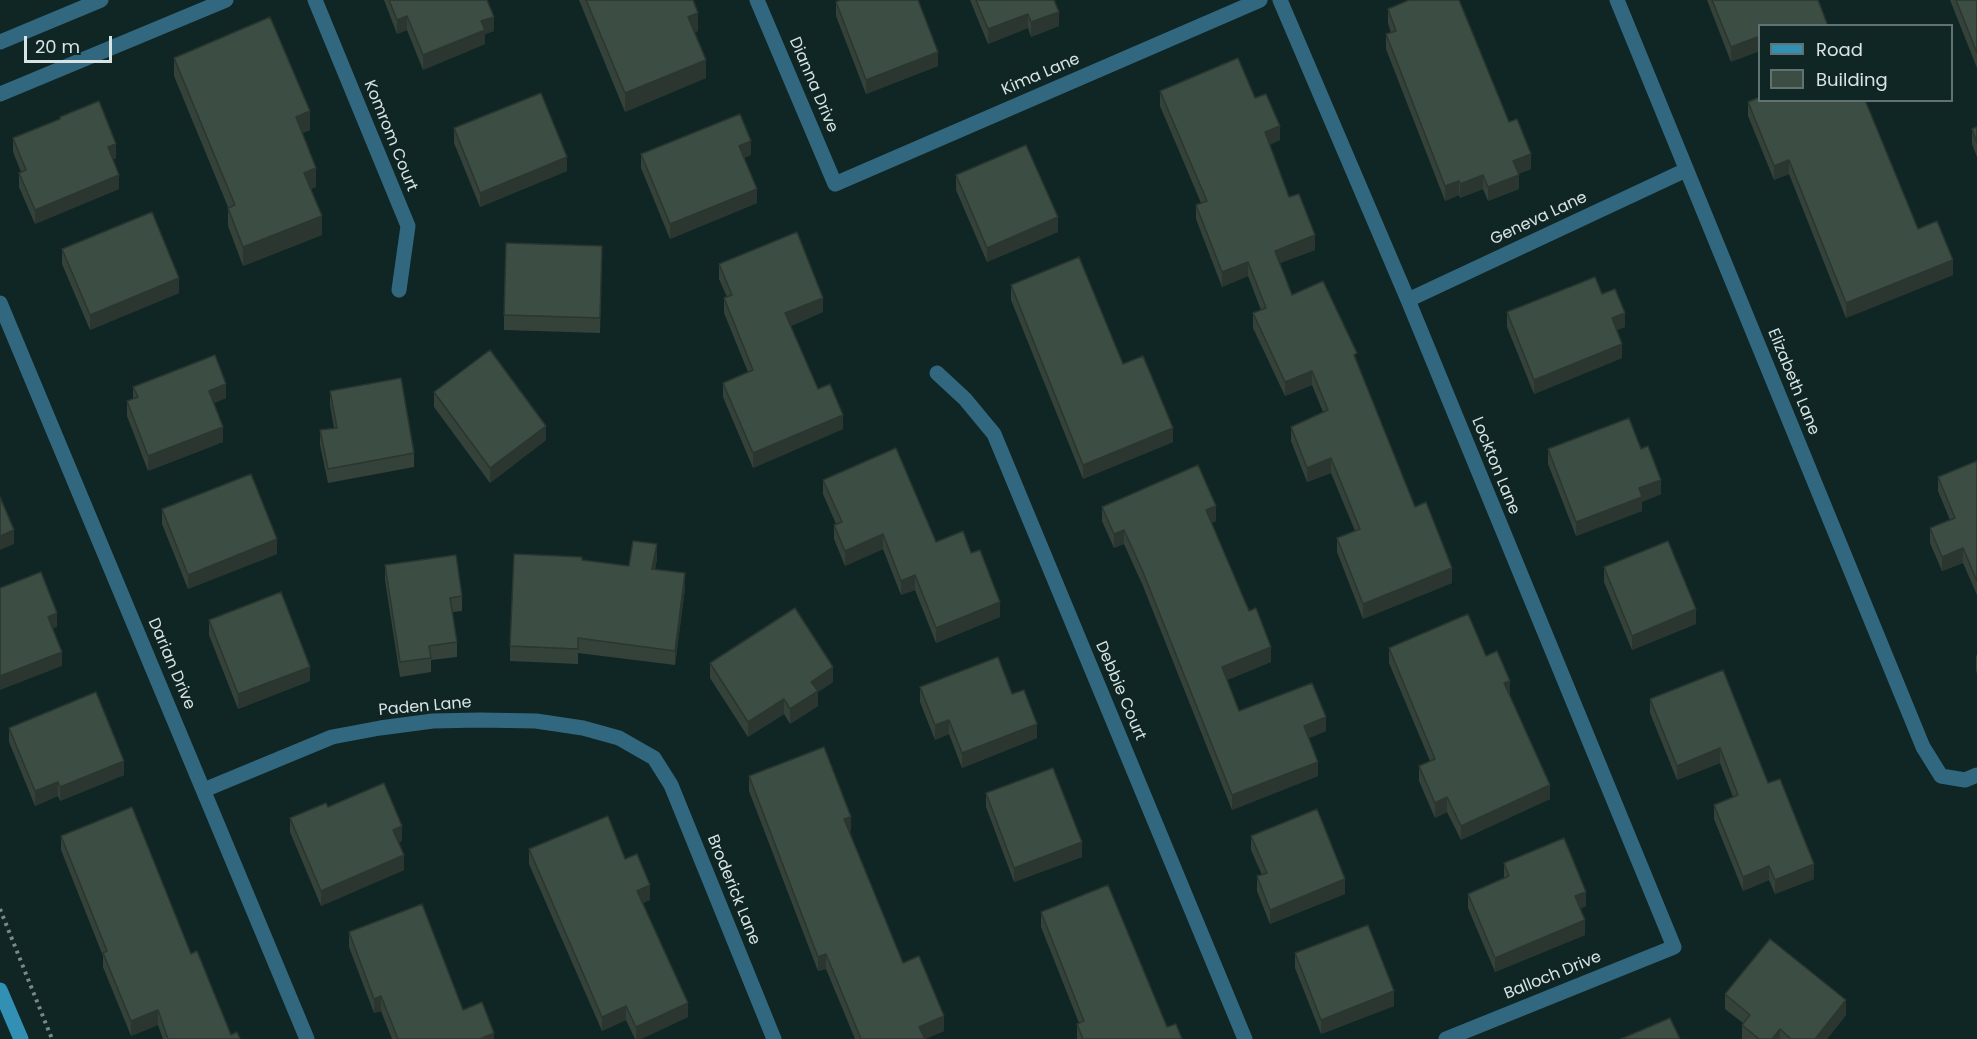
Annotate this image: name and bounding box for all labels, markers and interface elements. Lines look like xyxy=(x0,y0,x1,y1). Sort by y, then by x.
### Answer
scale bar xyxy=(27,24,116,62)
legend xyxy=(1758,24,1953,102)
text: 20 m xyxy=(35,34,80,59)
street label: Dianna Drive xyxy=(784,34,842,136)
text: Road xyxy=(1816,37,1863,62)
street label: Kima Lane xyxy=(999,50,1083,100)
text: Building xyxy=(1816,67,1888,92)
street label: Komrom Court xyxy=(359,78,421,194)
street label: Geneva Lane xyxy=(1488,188,1590,250)
street label: Elizabeth Lane xyxy=(1763,326,1823,438)
street label: Lockton Lane xyxy=(1467,414,1523,518)
street label: Darian Drive xyxy=(143,615,199,713)
street label: Debbie Court xyxy=(1091,639,1149,743)
street label: Paden Lane xyxy=(378,693,472,721)
street label: Broderick Lane xyxy=(702,832,764,948)
street label: Balloch Drive xyxy=(1502,948,1604,1004)

